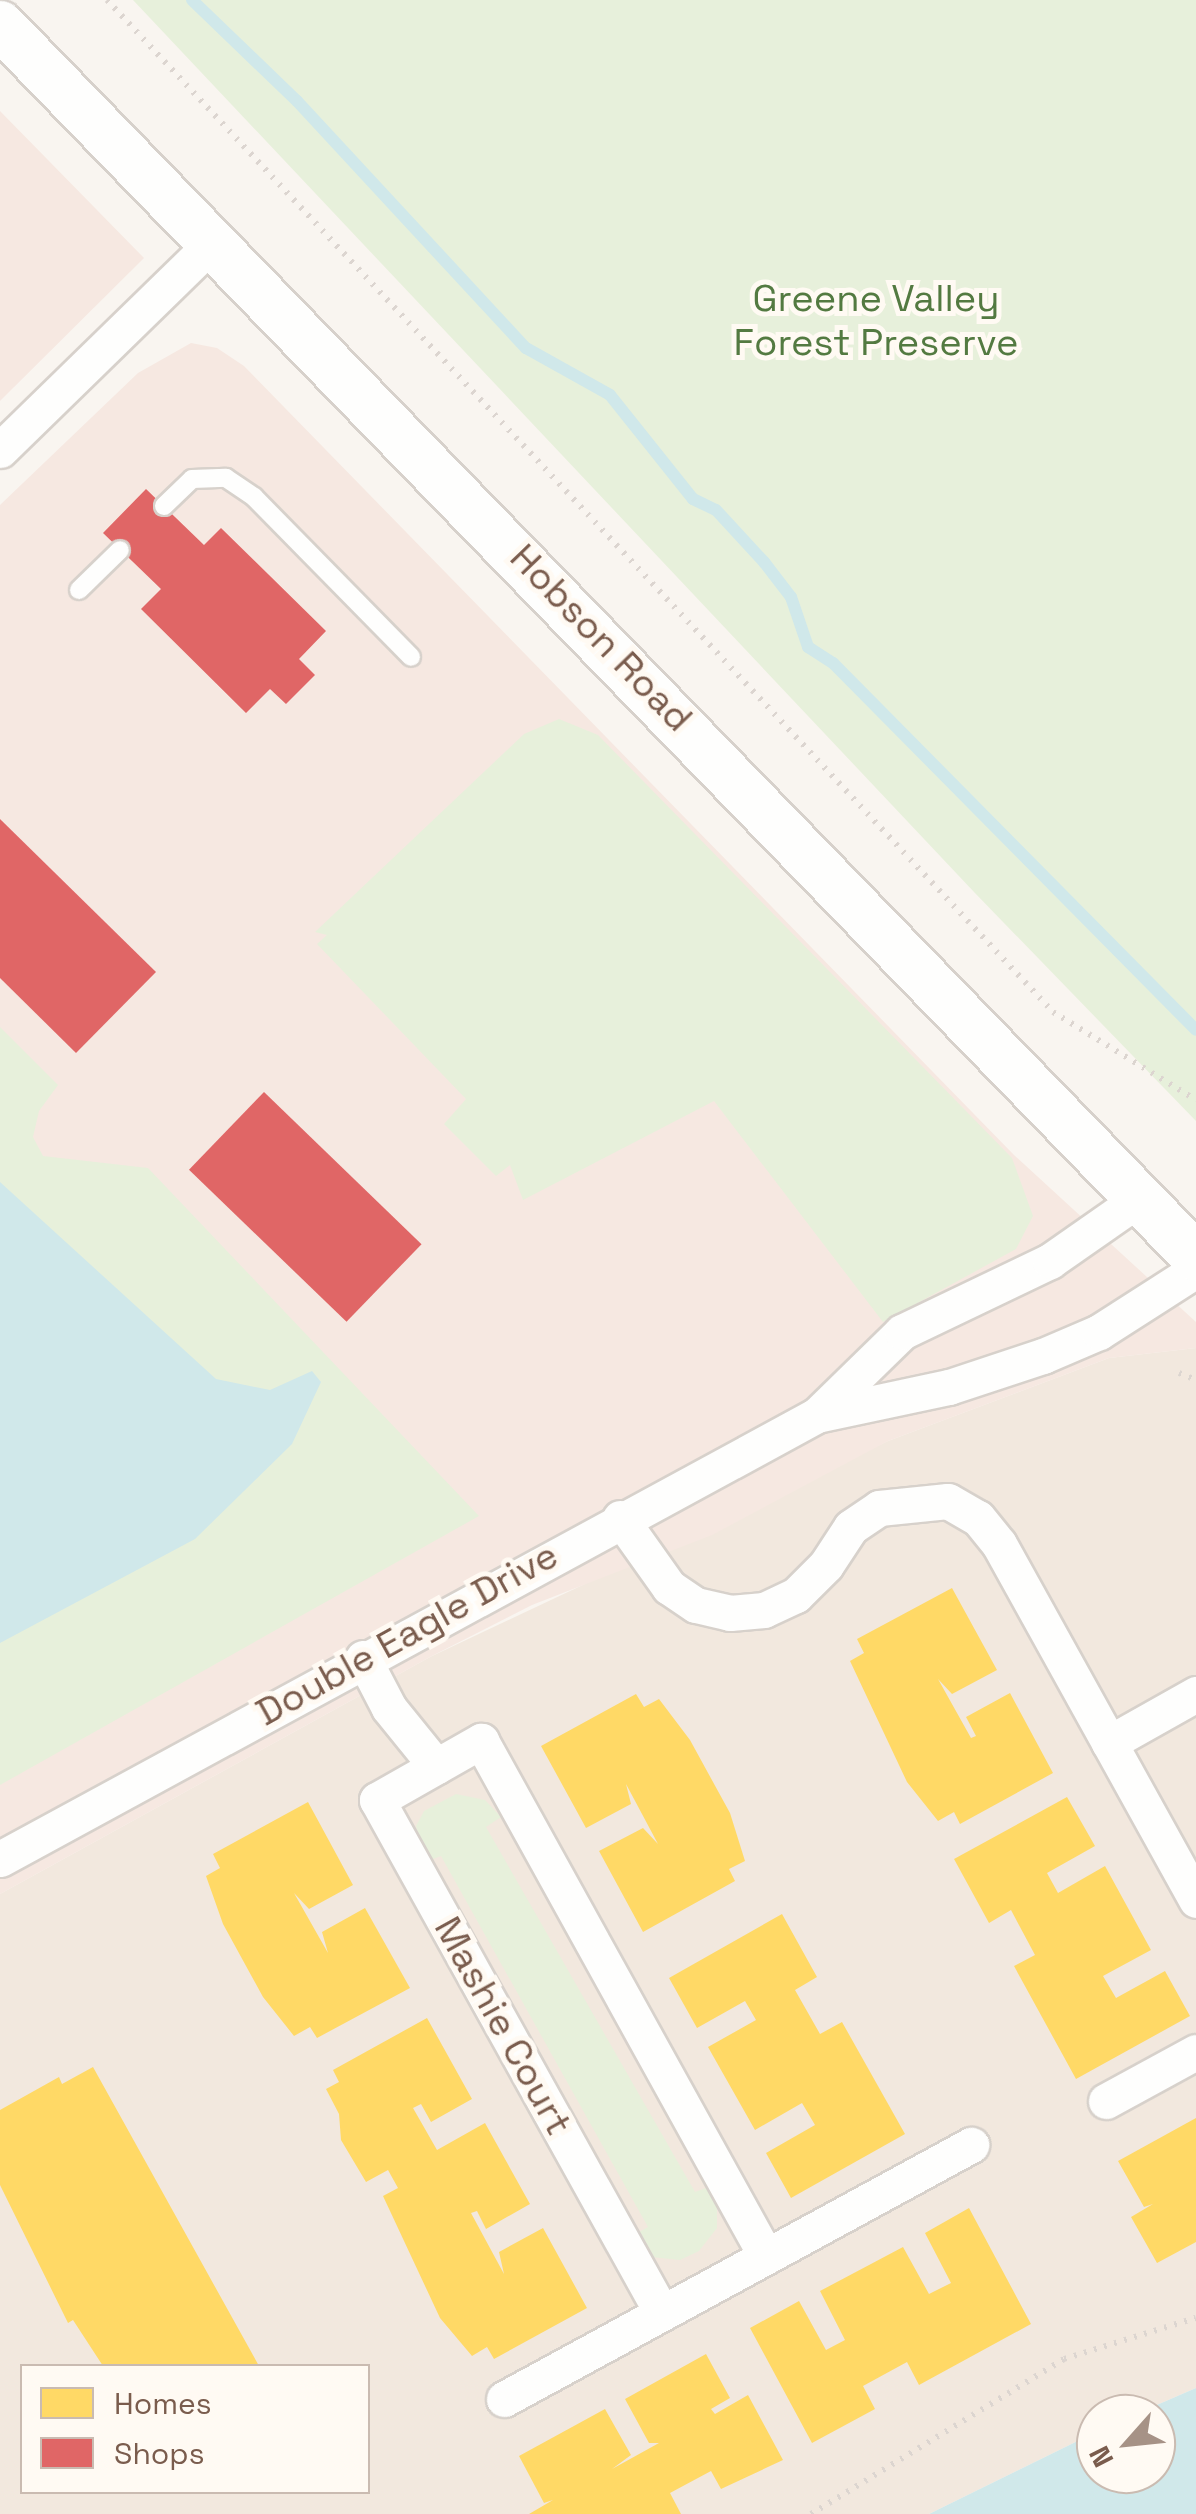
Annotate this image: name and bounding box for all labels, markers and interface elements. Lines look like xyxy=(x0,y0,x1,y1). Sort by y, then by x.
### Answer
park label: Greene Valley Forest Preserve xyxy=(734,276,1018,366)
street label: Hobson Road xyxy=(500,535,702,741)
street label: Double Eagle Drive xyxy=(248,1532,566,1736)
street label: Mashie Court xyxy=(424,1909,582,2143)
legend xyxy=(20,2364,370,2494)
text: Homes xyxy=(114,2384,212,2423)
north arrow xyxy=(1076,2394,1176,2494)
text: Shops xyxy=(114,2434,204,2473)
text: N xyxy=(1081,2440,1121,2473)

